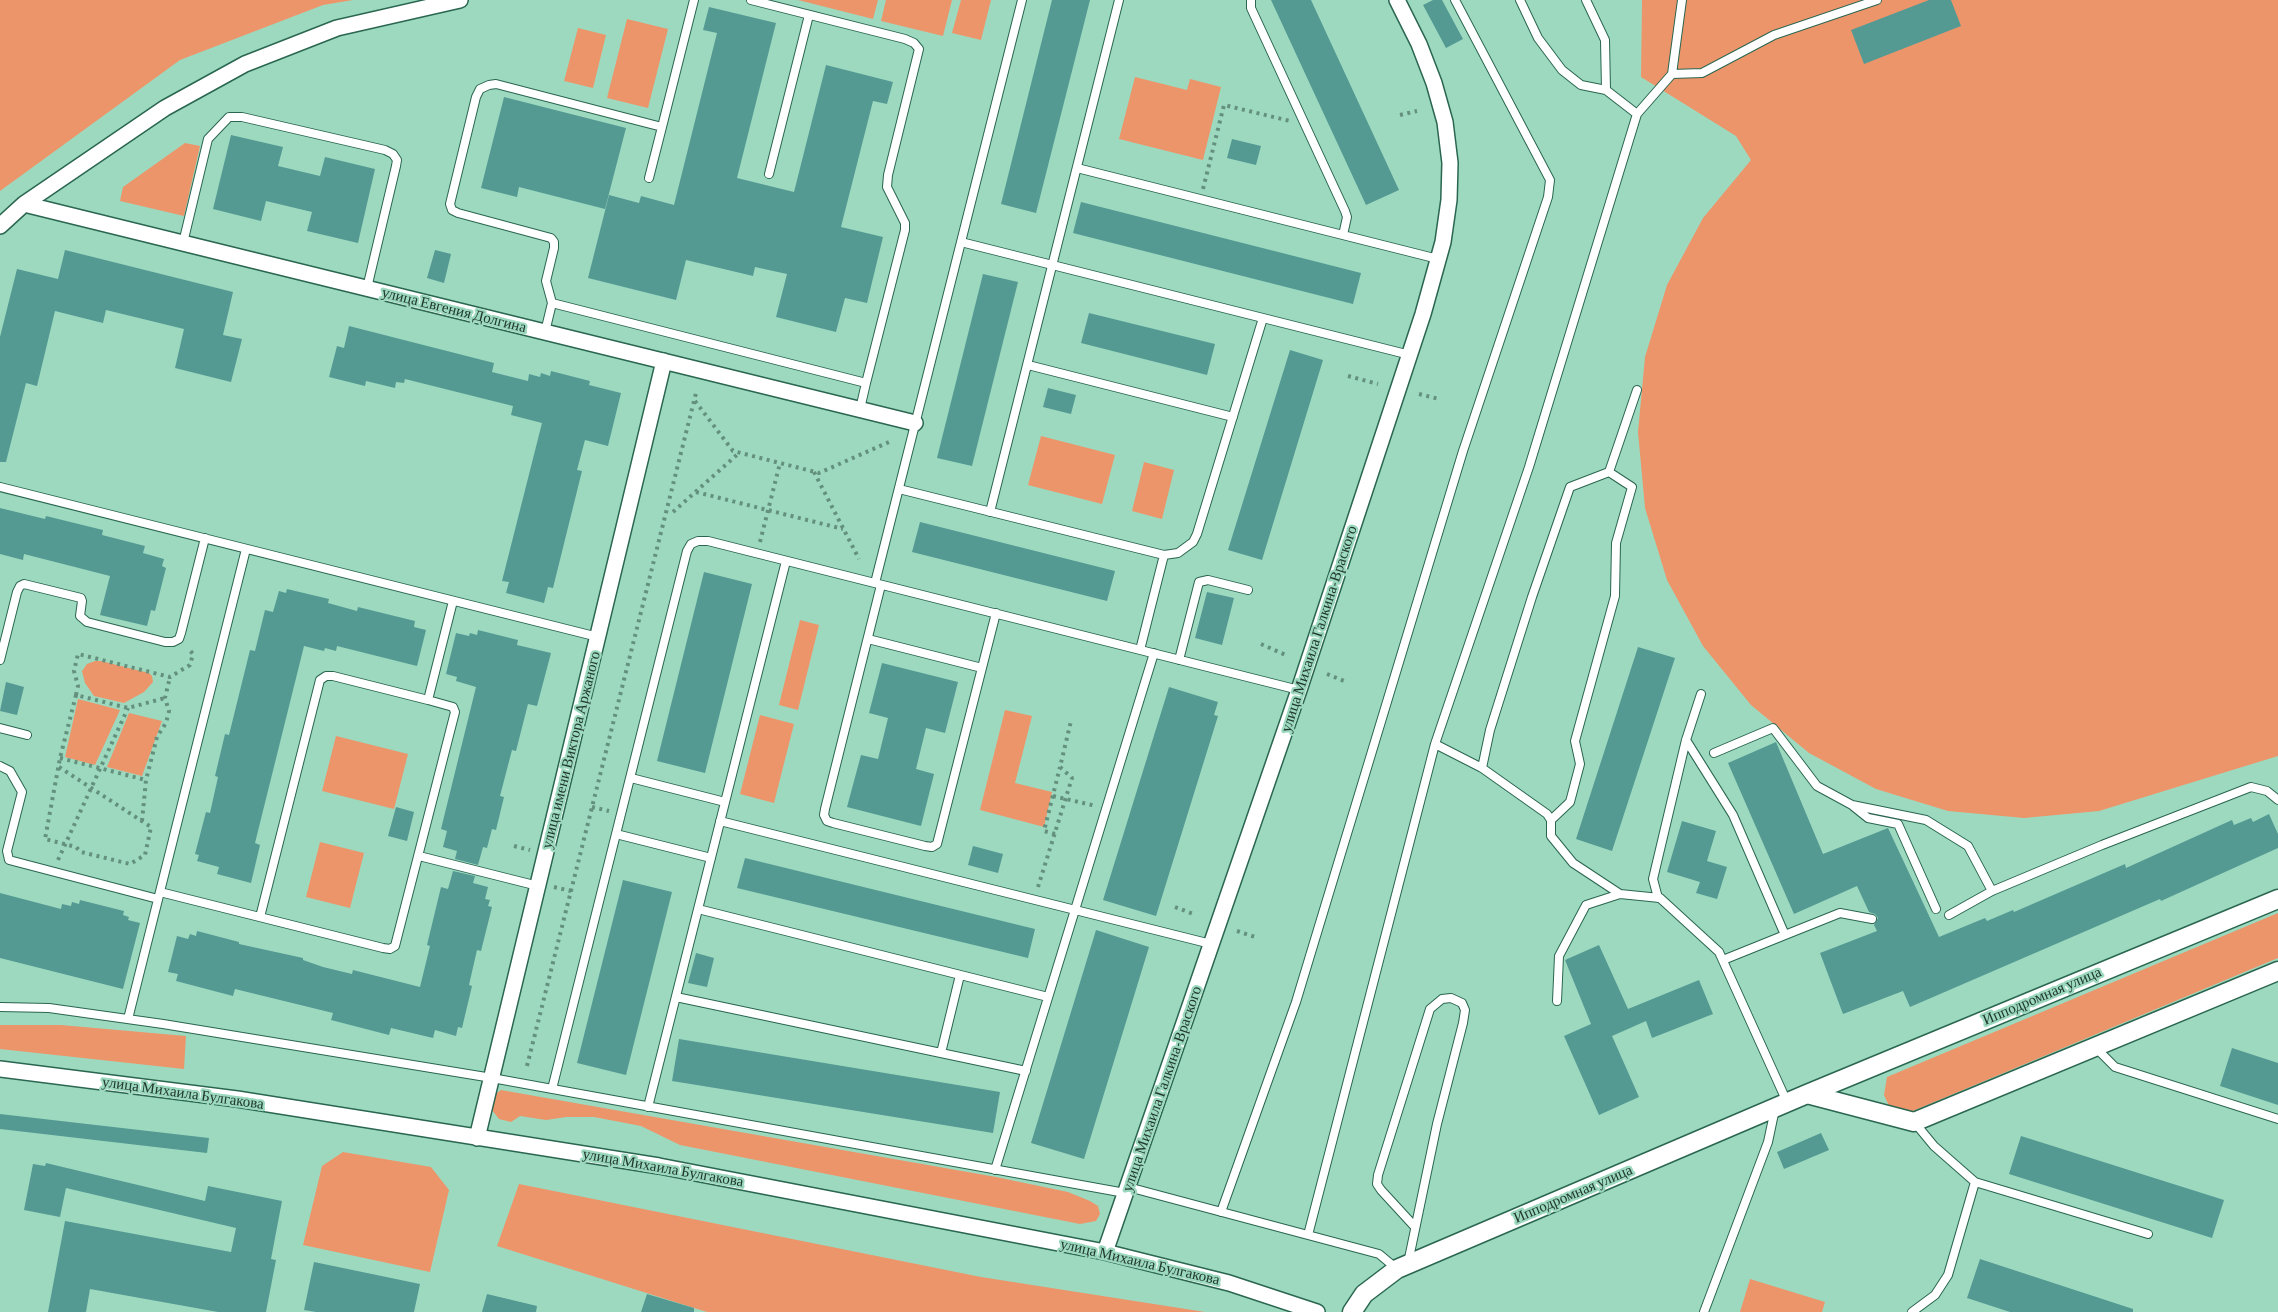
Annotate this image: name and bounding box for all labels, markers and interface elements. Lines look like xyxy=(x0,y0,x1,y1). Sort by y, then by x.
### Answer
street label: улица Евгения Долгина xyxy=(380,283,528,337)
street label: улица Михаила Галкина-Враского xyxy=(1277,523,1361,735)
street label: улица имени Виктора Аржаного xyxy=(538,649,604,851)
street label: Ипподромная улица xyxy=(1980,963,2104,1029)
street label: улица Михаила Галкина-Враского xyxy=(1118,984,1206,1194)
street label: улица Михаила Булгакова xyxy=(101,1073,265,1113)
street label: улица Михаила Булгакова xyxy=(581,1145,745,1191)
street label: Ипподромная улица xyxy=(1511,1161,1635,1227)
street label: улица Михаила Булгакова xyxy=(1059,1235,1221,1289)

